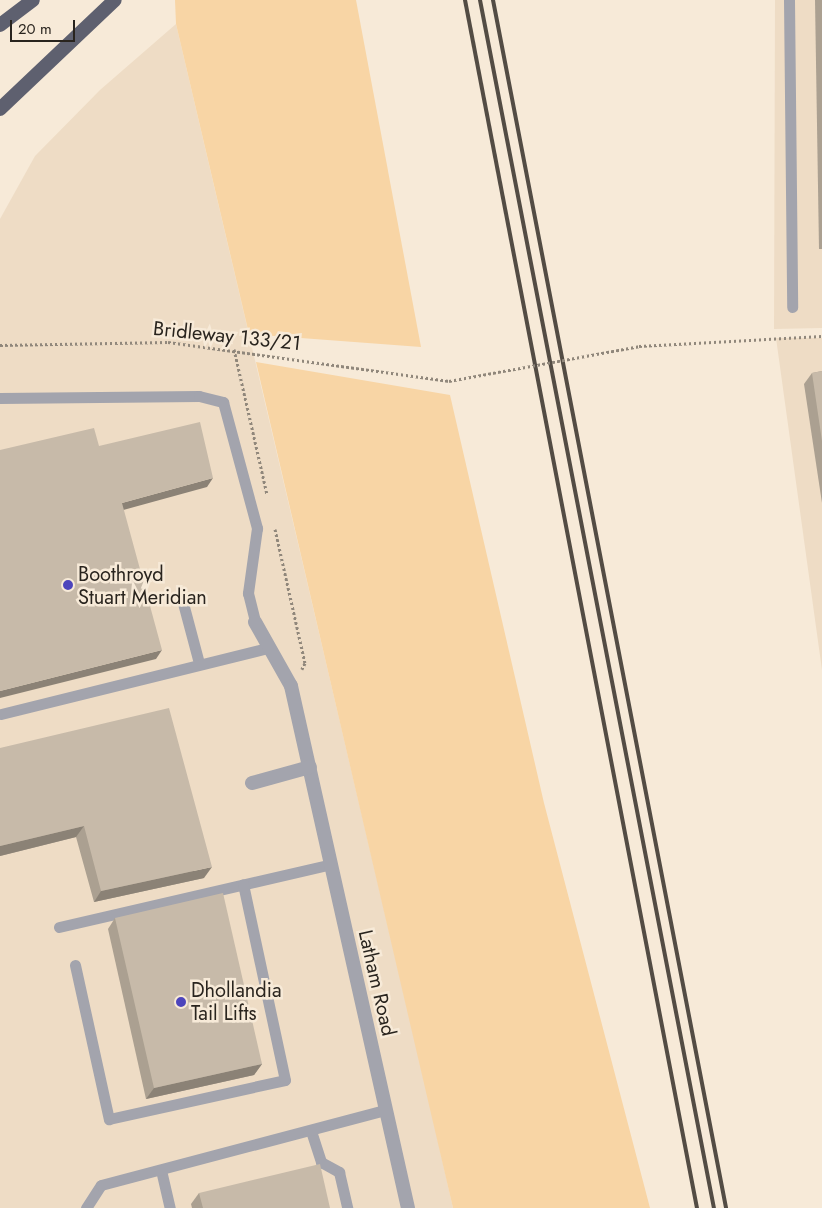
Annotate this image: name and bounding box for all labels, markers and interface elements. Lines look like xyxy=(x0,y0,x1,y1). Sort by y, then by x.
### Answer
scale bar xyxy=(12,10,78,42)
text: 20 m xyxy=(18,18,52,40)
street label: Bridleway 133/21 xyxy=(152,316,302,356)
place label: Boothroyd Stuart Meridian xyxy=(78,562,207,609)
marker: Boothroyd Stuart Meridian xyxy=(62,579,74,591)
street label: Latham Road xyxy=(353,928,401,1038)
place label: Dhollandia Tail Lifts xyxy=(191,978,282,1025)
marker: Dhollandia Tail Lifts xyxy=(175,996,187,1008)

